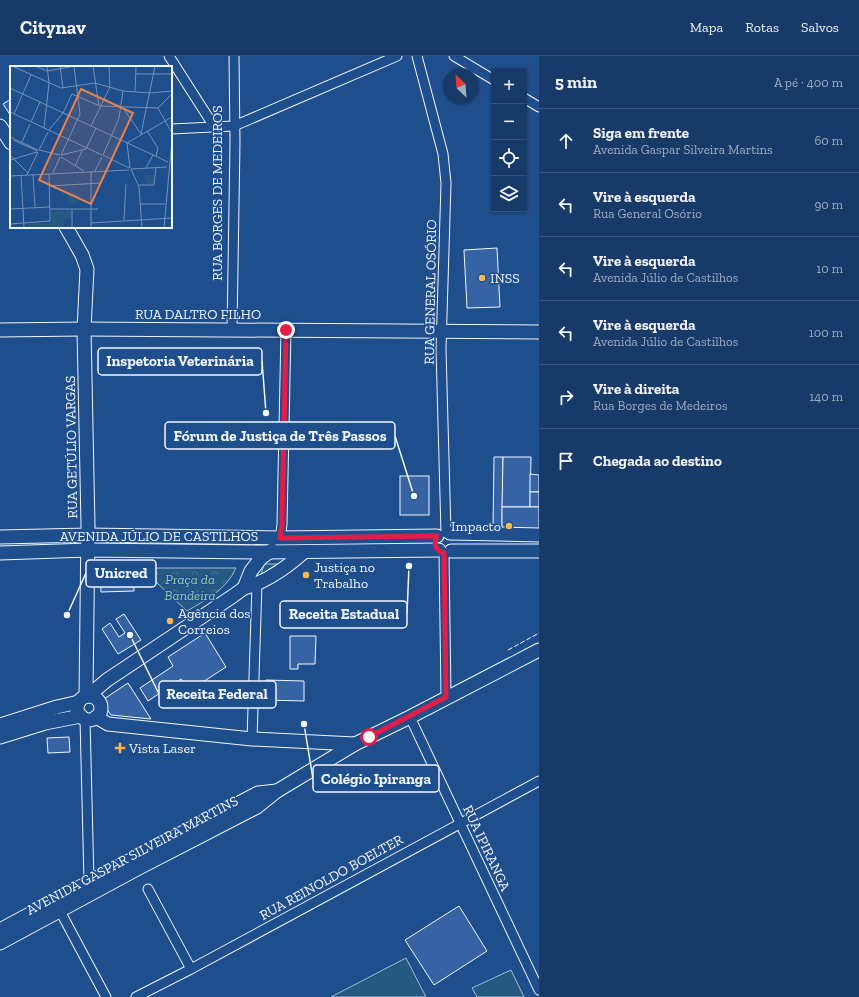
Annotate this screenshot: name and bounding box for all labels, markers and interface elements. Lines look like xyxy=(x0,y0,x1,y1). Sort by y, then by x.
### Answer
text: Citynav xyxy=(20,16,86,39)
text: Mapa xyxy=(690,19,723,36)
text: Rotas xyxy=(745,19,779,36)
text: Salvos xyxy=(801,19,839,36)
inset map xyxy=(10,66,172,228)
north arrow xyxy=(443,68,479,104)
map controls xyxy=(491,68,527,212)
button: + xyxy=(491,68,527,104)
text: 5 min xyxy=(555,72,597,92)
text: A pé · 400 m xyxy=(774,75,843,90)
button: − xyxy=(491,104,527,140)
street label: RUA BORGES DE MEDEIROS xyxy=(209,105,226,281)
text: Siga em frente xyxy=(593,124,689,142)
icon: ahead xyxy=(555,130,577,152)
text: 60 m xyxy=(814,133,843,148)
button: locate xyxy=(491,140,527,176)
text: Avenida Gaspar Silveira Martins xyxy=(593,142,773,157)
button: layers xyxy=(491,176,527,212)
text: Vire à esquerda xyxy=(593,188,696,206)
icon: left xyxy=(555,194,577,216)
text: 90 m xyxy=(814,197,843,212)
text: Rua General Osório xyxy=(593,206,702,221)
street label: RUA GENERAL OSÓRIO xyxy=(421,219,440,365)
text: Vire à esquerda xyxy=(593,252,696,270)
icon: left xyxy=(555,258,577,280)
text: 10 m xyxy=(816,261,843,276)
place label: INSS xyxy=(490,270,520,287)
text: Avenida Júlio de Castilhos xyxy=(593,270,738,285)
marker: INSS xyxy=(477,273,487,283)
street label: RUA DALTRO FILHO xyxy=(135,306,261,323)
text: Vire à esquerda xyxy=(593,316,696,334)
route end xyxy=(277,321,295,339)
icon: left xyxy=(555,322,577,344)
text: 100 m xyxy=(809,325,843,340)
text: Avenida Júlio de Castilhos xyxy=(593,334,738,349)
callout: Inspetoria Veterinária xyxy=(98,348,262,375)
text: Inspetoria Veterinária xyxy=(106,352,254,370)
street label: RUA GETÚLIO VARGAS xyxy=(62,375,81,519)
text: Vire à direita xyxy=(593,380,679,398)
icon: right xyxy=(555,386,577,408)
text: 140 m xyxy=(809,389,843,404)
text: Rua Borges de Medeiros xyxy=(593,398,728,413)
callout: Fórum de Justiça de Três Passos xyxy=(165,422,395,449)
text: Fórum de Justiça de Três Passos xyxy=(173,427,387,445)
icon: arrive xyxy=(555,450,577,472)
text: Chegada ao destino xyxy=(593,452,722,470)
place label: Impacto xyxy=(451,518,501,535)
marker: Impacto xyxy=(504,521,514,531)
street label: AVENIDA JÚLIO DE CASTILHOS xyxy=(60,528,258,545)
place label: Justiça no Trabalho xyxy=(314,559,375,592)
callout: Unicred xyxy=(86,560,156,587)
text: Unicred xyxy=(94,564,148,582)
marker: Justiça no Trabalho xyxy=(301,570,311,580)
park label: Praça da Bandeira xyxy=(164,571,216,604)
callout: Receita Estadual xyxy=(280,601,407,628)
place label: Agência dos Correios xyxy=(178,605,250,638)
text: Receita Estadual xyxy=(289,605,399,623)
marker: Agência dos Correios xyxy=(165,616,175,626)
callout: Receita Federal xyxy=(159,681,276,708)
text: Receita Federal xyxy=(166,685,268,703)
route start xyxy=(360,728,378,746)
place label: Vista Laser xyxy=(128,740,196,757)
marker: Vista Laser xyxy=(114,742,126,754)
callout: Colégio Ipiranga xyxy=(313,765,439,792)
text: Colégio Ipiranga xyxy=(321,770,431,788)
street label: AVENIDA GASPAR SILVEIRA MARTINS xyxy=(23,792,241,919)
street label: RUA IPIRANGA xyxy=(459,802,514,895)
street label: RUA REINOLDO BOELTER xyxy=(257,831,406,924)

